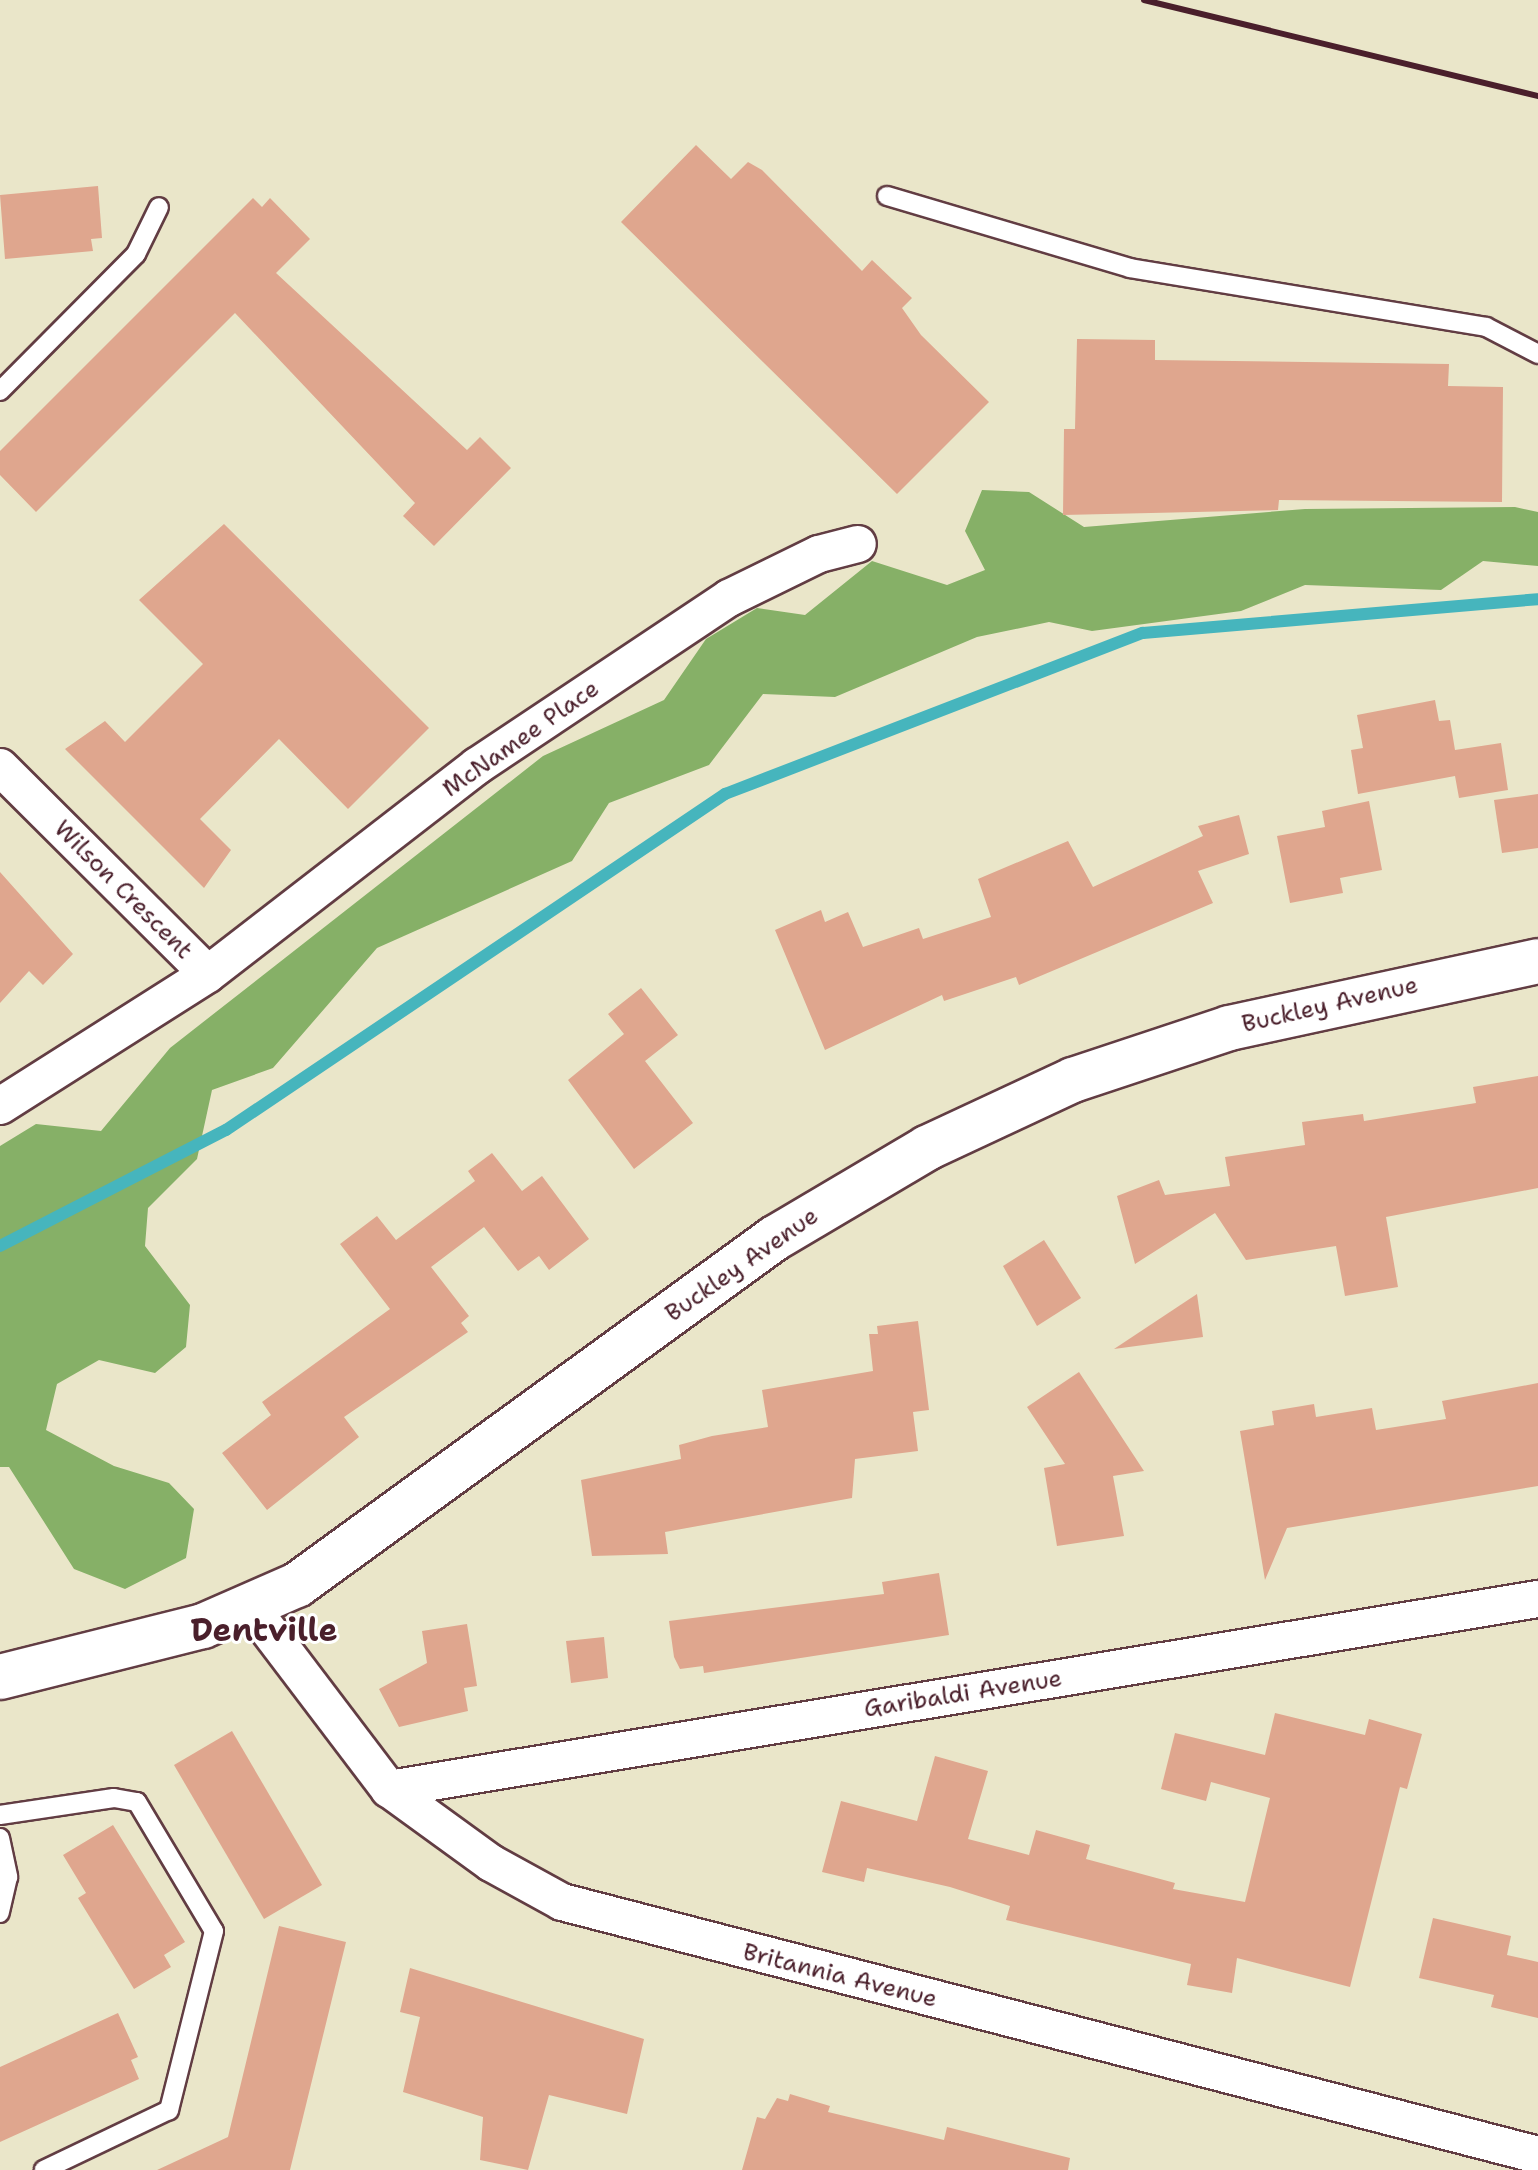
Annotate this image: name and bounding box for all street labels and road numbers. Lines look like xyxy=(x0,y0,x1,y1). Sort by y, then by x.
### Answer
street label: McNamee Place xyxy=(437,674,605,804)
street label: Wilson Crescent xyxy=(48,815,198,965)
street label: Buckley Avenue xyxy=(1239,971,1421,1039)
street label: Buckley Avenue xyxy=(660,1202,824,1328)
street label: Garibaldi Avenue xyxy=(862,1664,1064,1724)
street label: Britannia Avenue xyxy=(740,1938,940,2014)

